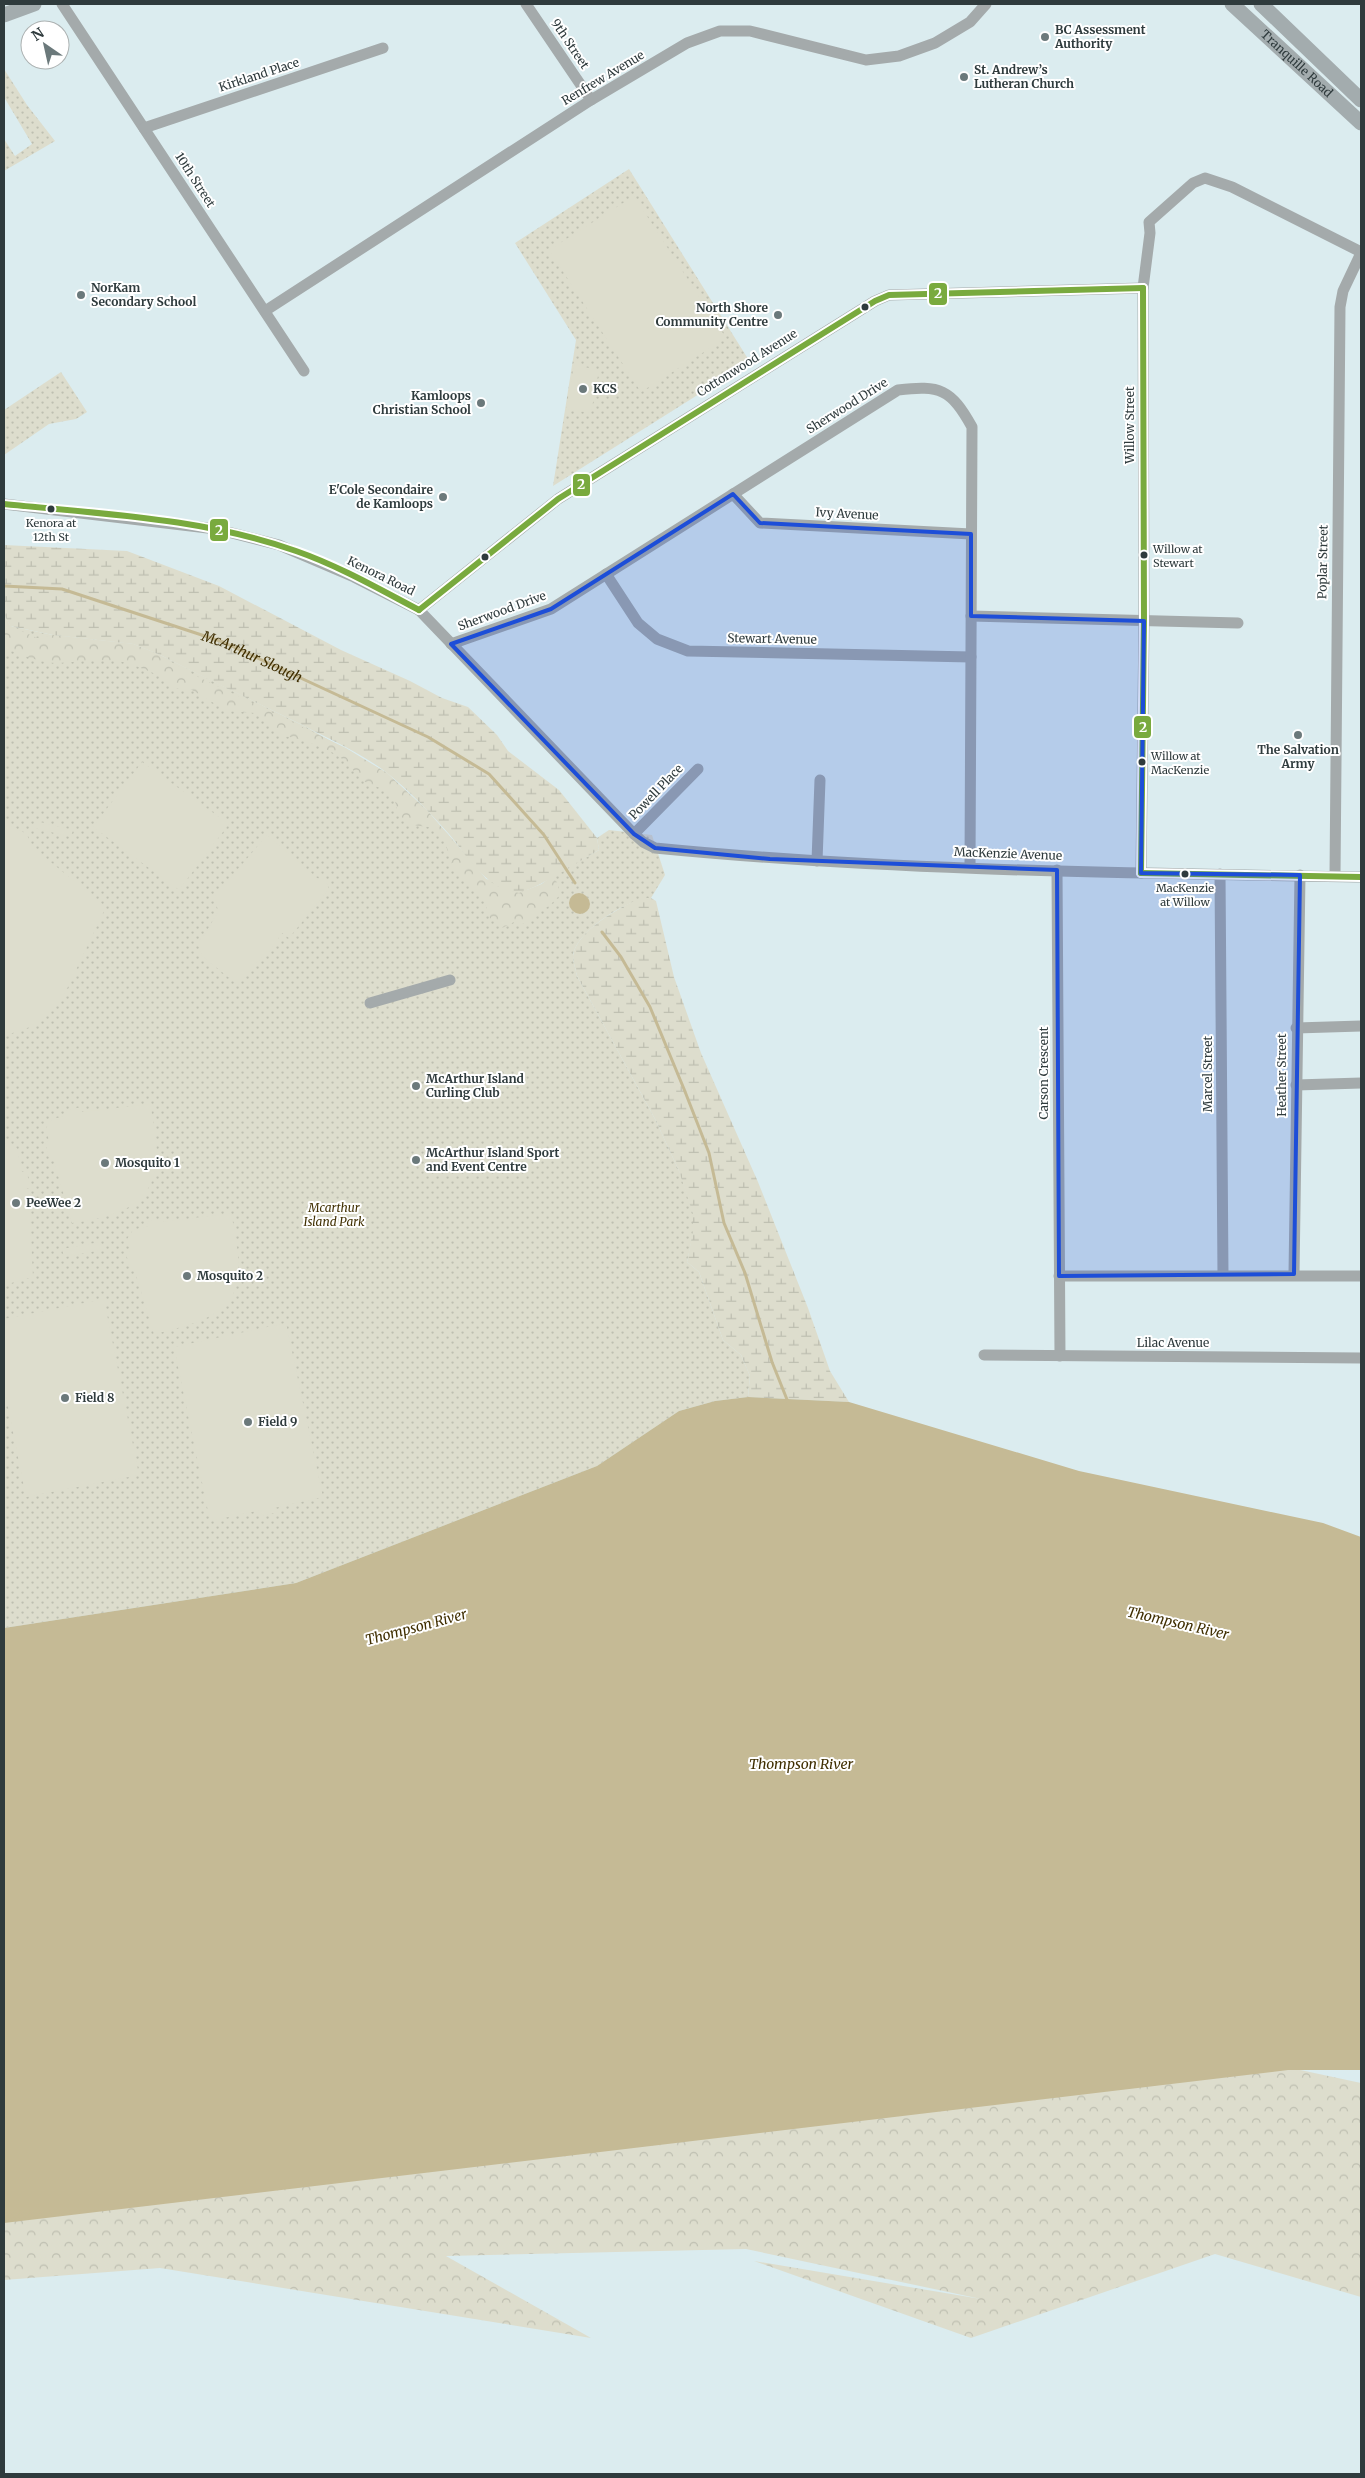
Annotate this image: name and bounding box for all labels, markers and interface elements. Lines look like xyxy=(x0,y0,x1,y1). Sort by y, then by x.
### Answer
street label: 9th Street xyxy=(548,16,593,72)
north arrow xyxy=(20,20,70,70)
place label: BC Assessment Authority xyxy=(1054,22,1146,51)
text: N xyxy=(28,24,47,45)
street label: Tranquille Road xyxy=(1258,27,1336,100)
marker: BC Assessment Authority xyxy=(1039,31,1051,43)
street label: Renfrew Avenue xyxy=(559,47,647,108)
street label: Kirkland Place xyxy=(217,54,301,95)
place label: St. Andrew’s Lutheran Church xyxy=(974,62,1074,91)
marker: St. Andrew’s Lutheran Church xyxy=(958,71,970,83)
street label: 10th Street xyxy=(172,149,219,210)
place label: NorKam Secondary School xyxy=(91,280,196,309)
line badge: 2 xyxy=(928,282,948,306)
text: 2 xyxy=(934,284,942,302)
marker: NorKam Secondary School xyxy=(75,289,87,301)
place label: North Shore Community Centre xyxy=(656,300,769,329)
unlabelled marker xyxy=(860,302,870,312)
marker: North Shore Community Centre xyxy=(772,309,784,321)
street label: Cottonwood Avenue xyxy=(694,326,800,400)
street label: Sherwood Drive xyxy=(803,375,890,437)
place label: KCS xyxy=(593,381,617,396)
marker: KCS xyxy=(577,383,589,395)
street label: Willow Street xyxy=(1122,386,1137,465)
place label: Kamloops Christian School xyxy=(373,388,471,417)
marker: Kamloops Christian School xyxy=(475,397,487,409)
line badge: 2 xyxy=(572,473,591,497)
text: 2 xyxy=(577,475,585,493)
place label: E'Cole Secondaire de Kamloops xyxy=(329,482,433,511)
marker: E'Cole Secondaire de Kamloops xyxy=(437,491,449,503)
marker: Kenora at 12th St xyxy=(46,504,56,514)
street label: Ivy Avenue xyxy=(815,504,879,523)
place label: Kenora at 12th St xyxy=(26,516,77,544)
line badge: 2 xyxy=(209,518,229,542)
text: 2 xyxy=(215,521,223,539)
street label: Poplar Street xyxy=(1314,524,1331,599)
place label: Willow at Stewart xyxy=(1152,542,1203,570)
marker: Willow at Stewart xyxy=(1139,550,1149,560)
unlabelled marker xyxy=(480,552,490,562)
street label: Kenora Road xyxy=(345,553,417,598)
street label: Sherwood Drive xyxy=(456,588,548,633)
water label: McArthur Slough xyxy=(199,626,305,687)
street label: Stewart Avenue xyxy=(727,630,817,647)
line badge: 2 xyxy=(1133,715,1152,739)
text: 2 xyxy=(1139,718,1147,736)
marker: The Salvation Army xyxy=(1292,729,1304,741)
place label: The Salvation Army xyxy=(1257,742,1339,771)
place label: Willow at MacKenzie xyxy=(1150,749,1209,777)
marker: Willow at MacKenzie xyxy=(1137,757,1147,767)
street label: Powell Place xyxy=(626,761,686,822)
street label: MacKenzie Avenue xyxy=(954,844,1062,863)
marker: MacKenzie at Willow xyxy=(1180,869,1190,879)
place label: MacKenzie at Willow xyxy=(1156,881,1214,909)
street label: Carson Crescent xyxy=(1036,1026,1051,1120)
street label: Heather Street xyxy=(1274,1033,1289,1117)
street label: Marcel Street xyxy=(1200,1035,1215,1112)
place label: McArthur Island Curling Club xyxy=(426,1071,525,1100)
marker: McArthur Island Curling Club xyxy=(410,1080,422,1092)
place label: McArthur Island Sport and Event Centre xyxy=(426,1145,560,1174)
marker: McArthur Island Sport and Event Centre xyxy=(410,1154,422,1166)
place label: Mosquito 1 xyxy=(115,1155,180,1170)
marker: Mosquito 1 xyxy=(99,1157,111,1169)
place label: PeeWee 2 xyxy=(26,1195,81,1210)
marker: PeeWee 2 xyxy=(10,1197,22,1209)
park label: Mcarthur Island Park xyxy=(303,1200,365,1229)
place label: Mosquito 2 xyxy=(197,1268,263,1283)
marker: Mosquito 2 xyxy=(181,1270,193,1282)
street label: Lilac Avenue xyxy=(1137,1335,1209,1350)
place label: Field 8 xyxy=(75,1390,114,1405)
marker: Field 8 xyxy=(59,1392,71,1404)
place label: Field 9 xyxy=(258,1414,297,1429)
marker: Field 9 xyxy=(242,1416,254,1428)
water label: Thompson River xyxy=(1125,1603,1231,1644)
water label: Thompson River xyxy=(363,1605,469,1649)
water label: Thompson River xyxy=(749,1755,853,1773)

